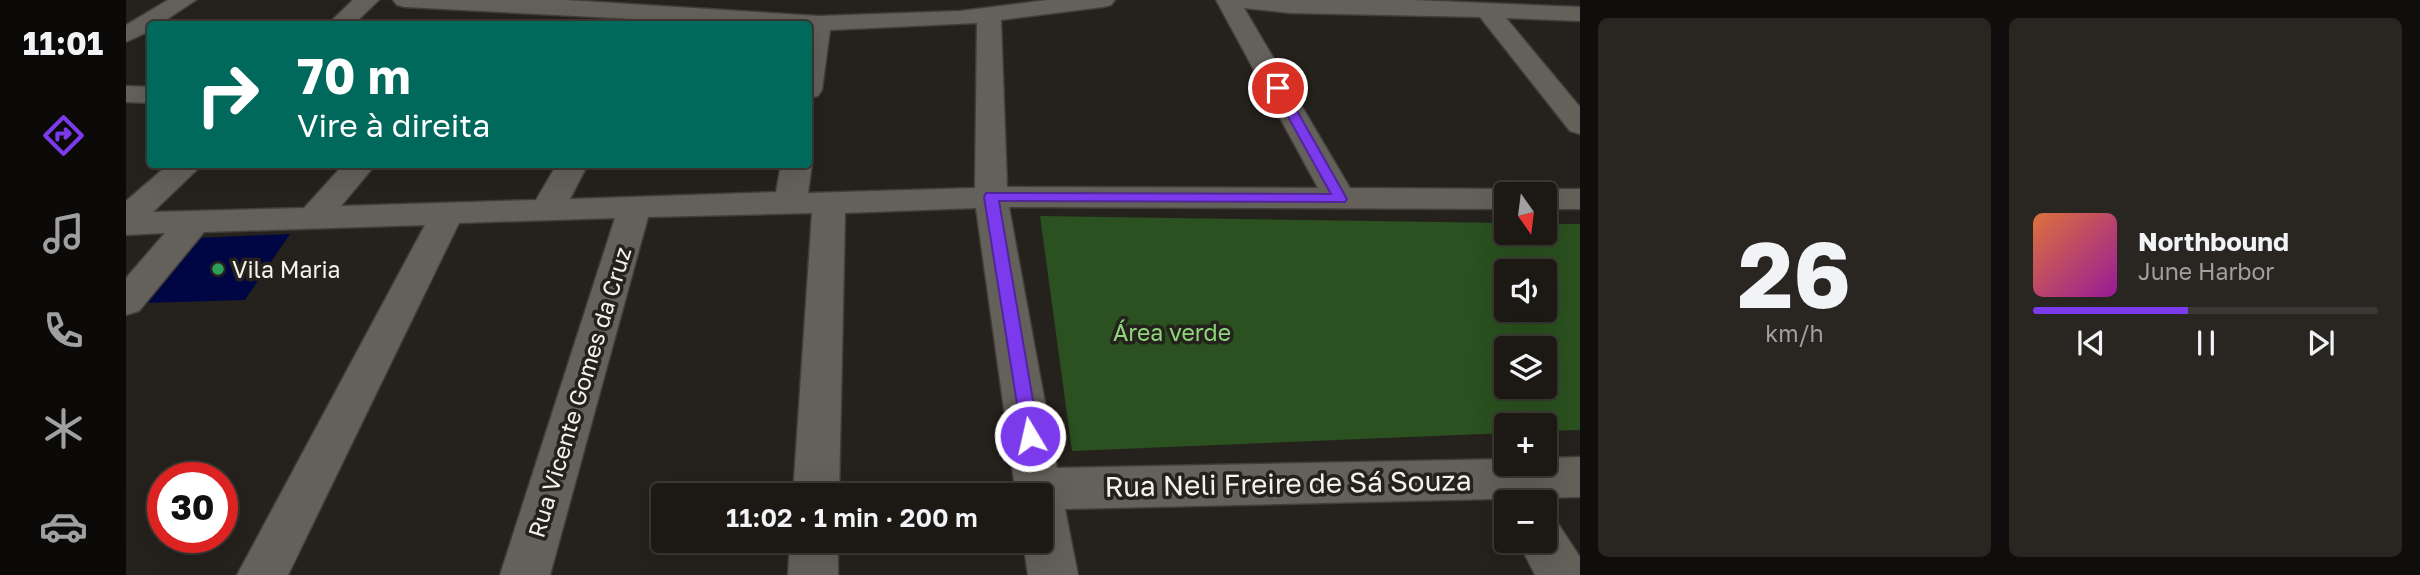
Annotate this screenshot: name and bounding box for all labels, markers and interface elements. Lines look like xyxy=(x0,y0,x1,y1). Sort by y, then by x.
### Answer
text: 11:01 xyxy=(23,24,103,62)
text: 70 m xyxy=(297,46,411,105)
icon: right xyxy=(182,49,273,140)
pin xyxy=(1248,58,1308,118)
icon: arrive xyxy=(1259,69,1297,107)
text: Vire à direita xyxy=(297,106,490,144)
icon: directions xyxy=(39,111,88,160)
north arrow xyxy=(1494,182,1558,245)
map controls xyxy=(1494,182,1557,553)
icon: music xyxy=(39,209,88,258)
text: 26 xyxy=(1738,219,1851,328)
text: Northbound xyxy=(2138,226,2289,257)
street label: Rua Vicente Gomes da Cruz xyxy=(521,243,637,541)
place label: Vila Maria xyxy=(232,255,341,283)
text: June Harbor xyxy=(2138,257,2274,285)
button: sound xyxy=(1494,259,1557,322)
marker: Vila Maria xyxy=(210,261,226,277)
icon: phone xyxy=(39,306,88,355)
park label: Área verde xyxy=(1113,318,1231,346)
text: km/h xyxy=(1765,319,1824,347)
icon: previous xyxy=(2072,324,2110,362)
icon: pause xyxy=(2187,324,2225,362)
icon: next xyxy=(2302,324,2340,362)
button: layers xyxy=(1494,336,1557,399)
position arrow xyxy=(993,399,1067,473)
icon: climate xyxy=(39,404,88,453)
button: + xyxy=(1494,413,1557,476)
speed limit sign: 30 xyxy=(147,462,238,553)
street label: Rua Neli Freire de Sá Souza xyxy=(1104,463,1472,503)
button: − xyxy=(1494,490,1557,553)
icon: car xyxy=(39,502,88,551)
text: 11:02 · 1 min · 200 m xyxy=(726,502,978,533)

